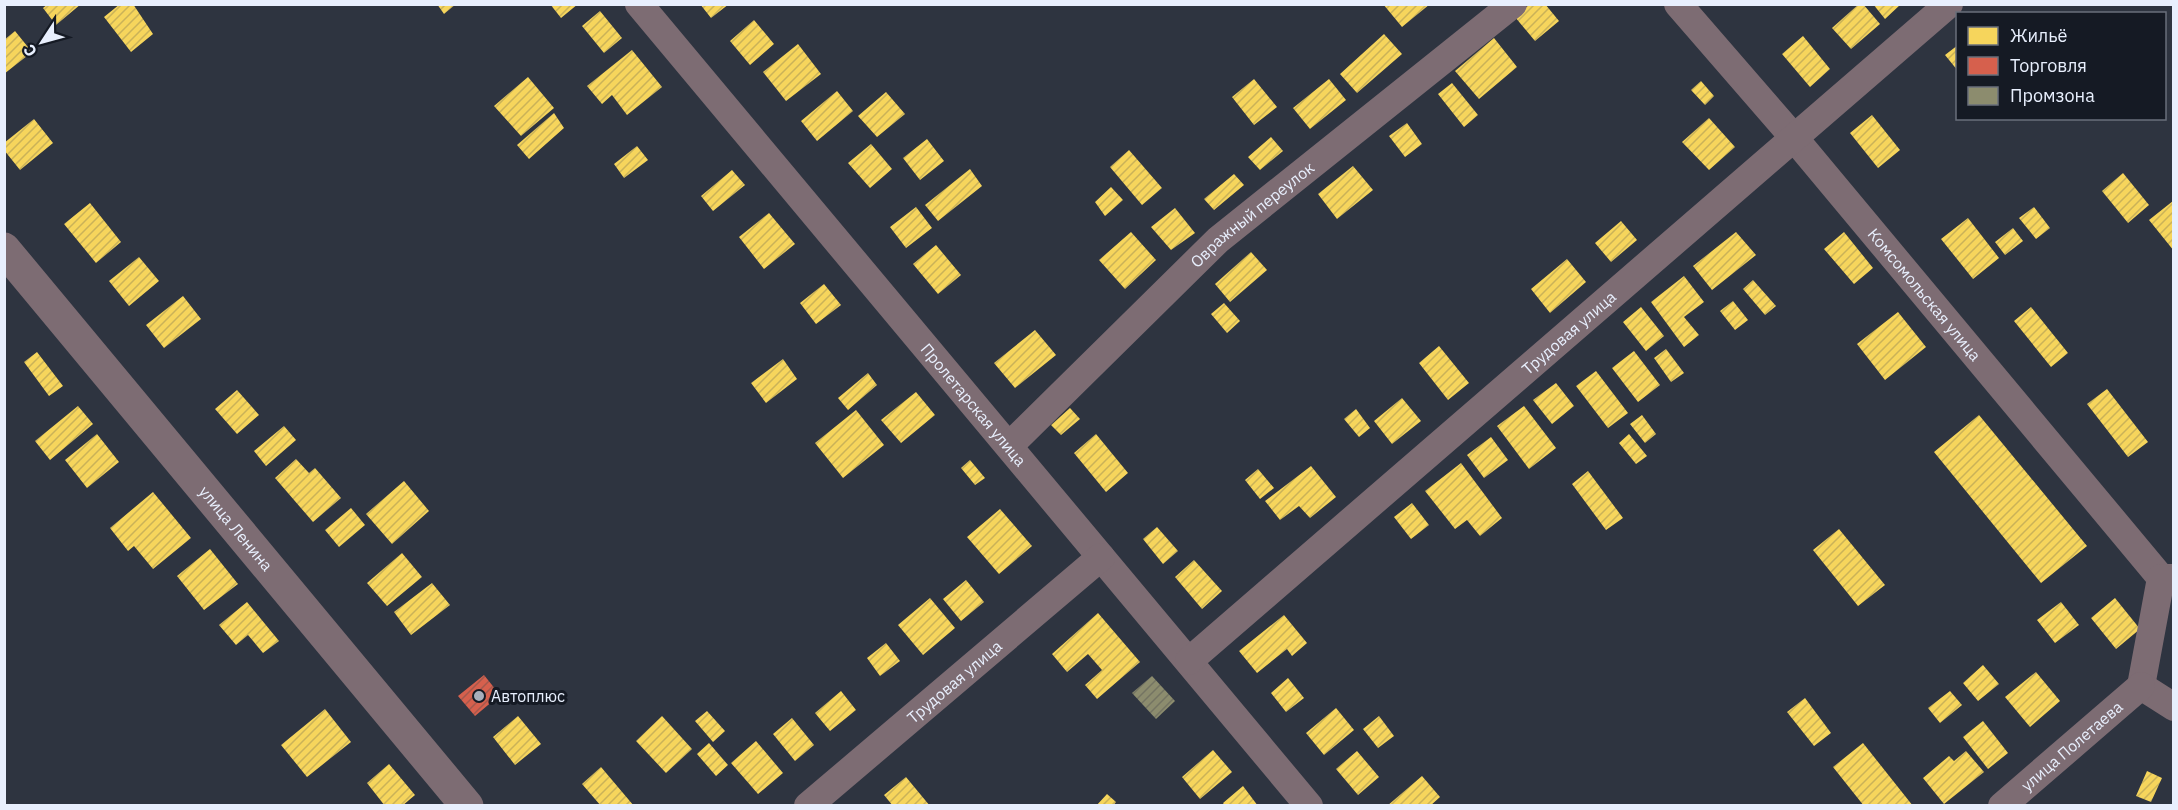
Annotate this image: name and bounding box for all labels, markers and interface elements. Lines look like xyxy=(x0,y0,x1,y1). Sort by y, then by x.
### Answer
north arrow xyxy=(12,12,72,72)
legend xyxy=(1956,12,2166,120)
text: Жильё xyxy=(2010,24,2068,47)
text: С xyxy=(19,41,41,61)
text: Торговля xyxy=(2010,54,2087,77)
text: Промзона xyxy=(2010,84,2095,107)
street label: Овражный переулок xyxy=(1186,157,1318,272)
street label: Комсомольская улица xyxy=(1864,224,1986,365)
street label: Трудовая улица xyxy=(1518,286,1620,379)
street label: Пролетарская улица xyxy=(917,339,1031,470)
street label: улица Ленина xyxy=(195,482,277,575)
street label: Трудовая улица xyxy=(903,636,1006,727)
place label: Автоплюс xyxy=(491,686,565,706)
marker: Автоплюс xyxy=(472,689,486,703)
street label: улица Полетаева xyxy=(2017,696,2127,795)

